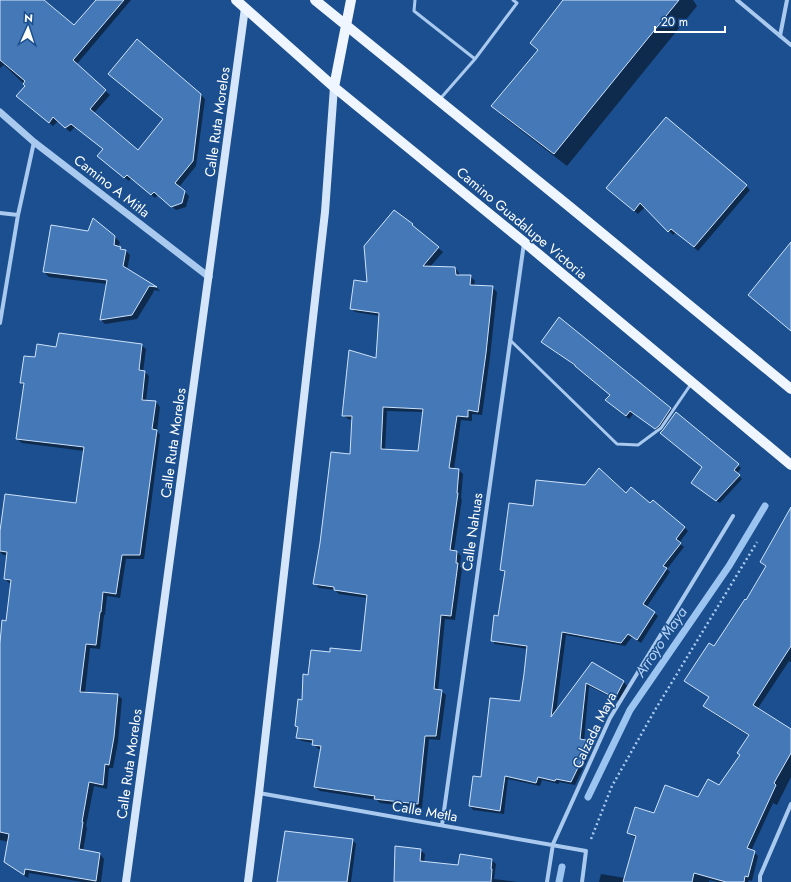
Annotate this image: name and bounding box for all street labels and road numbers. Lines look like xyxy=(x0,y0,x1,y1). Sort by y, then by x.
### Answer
street label: Calle Ruta Morelos xyxy=(199,65,235,178)
street label: Camino A Mitla xyxy=(70,150,154,222)
street label: Camino Guadalupe Victoria xyxy=(452,162,592,284)
street label: Calle Ruta Morelos xyxy=(155,386,191,499)
street label: Calle Nahuas xyxy=(457,491,487,572)
street label: Calzada Maya xyxy=(567,689,621,771)
street label: Calle Ruta Morelos xyxy=(111,707,147,820)
street label: Calle Metla xyxy=(391,795,459,827)

